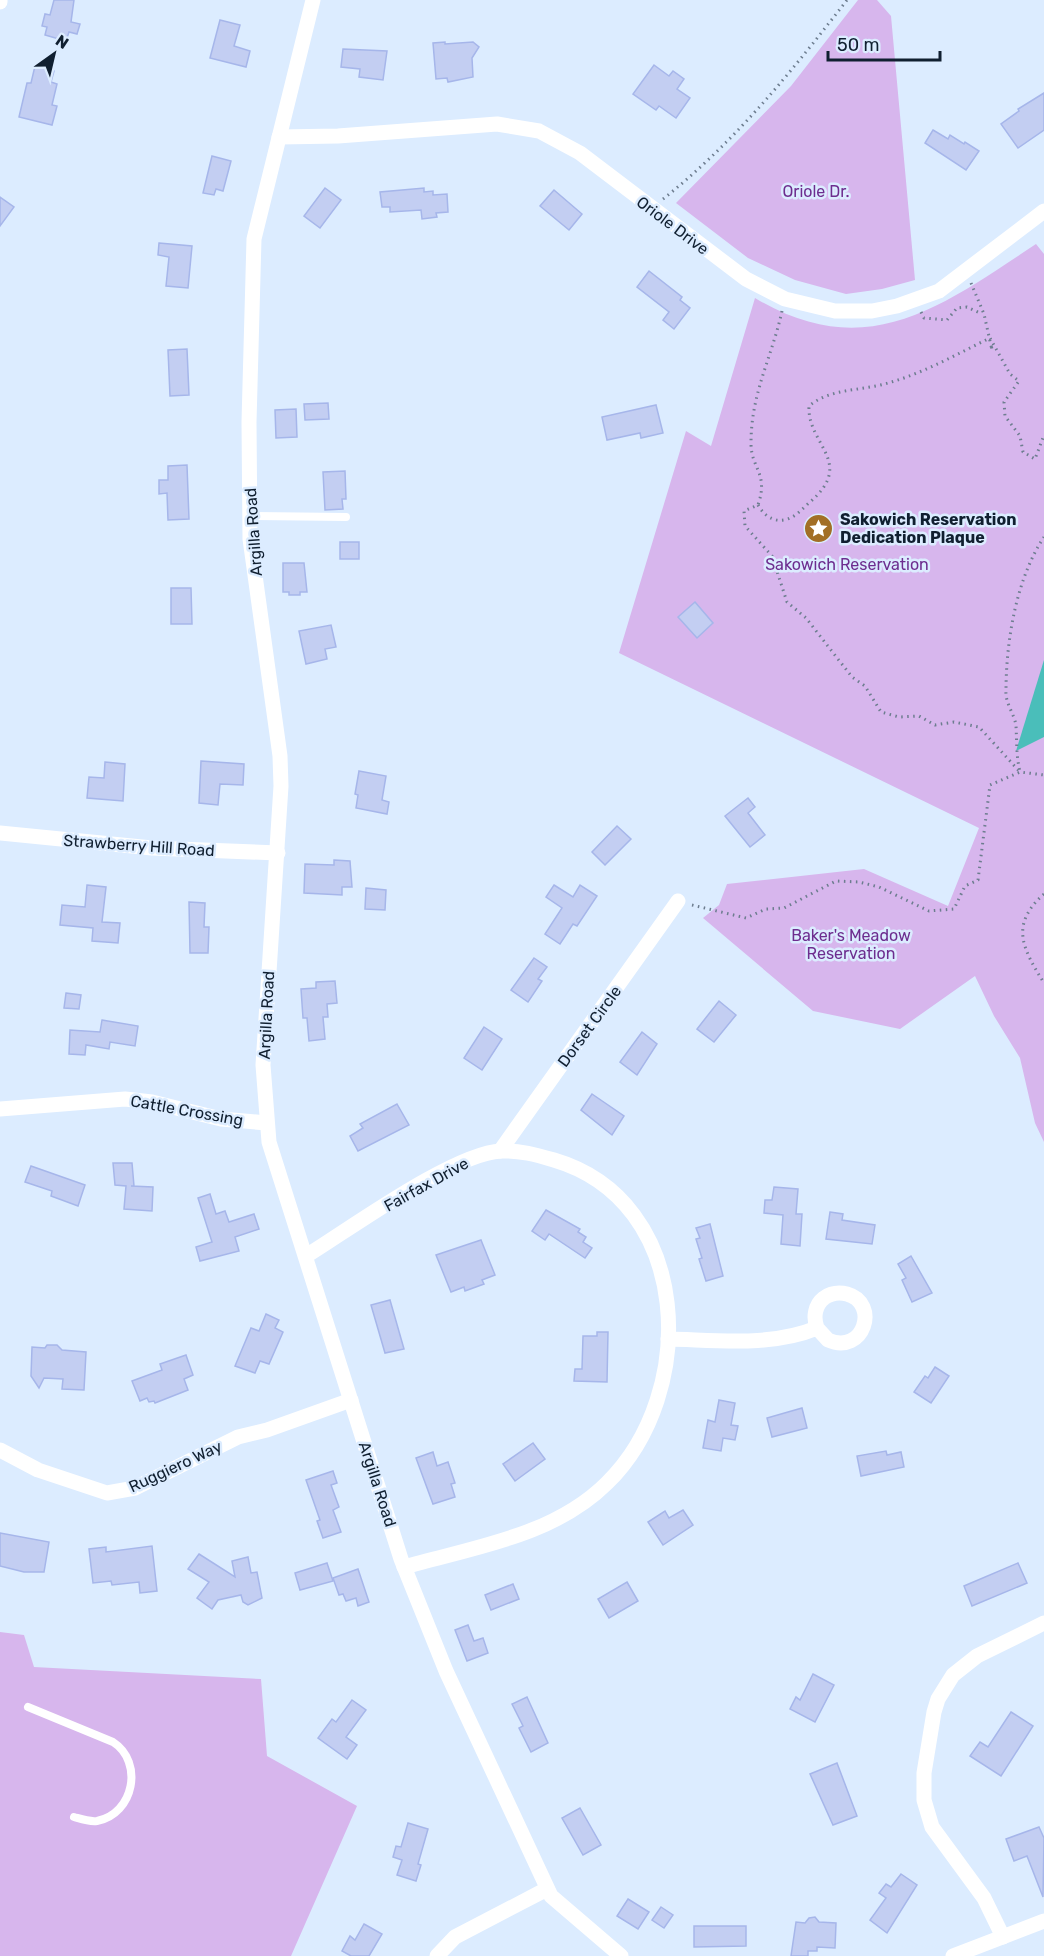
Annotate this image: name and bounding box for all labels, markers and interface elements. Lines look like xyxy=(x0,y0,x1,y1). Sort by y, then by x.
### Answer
north arrow xyxy=(24,24,84,84)
scale bar xyxy=(828,24,940,62)
text: N xyxy=(52,31,72,53)
text: 50 m xyxy=(837,34,880,56)
park label: Oriole Dr. xyxy=(782,182,850,201)
street label: Oriole Drive xyxy=(633,192,712,259)
street label: Argilla Road xyxy=(241,487,266,577)
place label: Sakowich Reservation Dedication Plaque xyxy=(840,510,1017,547)
place icon: Sakowich Reservation Dedication Plaque xyxy=(803,512,835,544)
park label: Sakowich Reservation xyxy=(765,555,929,574)
street label: Strawberry Hill Road xyxy=(63,831,215,860)
park label: Baker's Meadow Reservation xyxy=(791,926,911,963)
street label: Argilla Road xyxy=(255,970,278,1060)
street label: Dorset Circle xyxy=(554,982,625,1071)
street label: Cattle Crossing xyxy=(129,1091,245,1130)
street label: Fairfax Drive xyxy=(381,1153,472,1215)
street label: Ruggiero Way xyxy=(126,1436,225,1496)
street label: Argilla Road xyxy=(355,1439,400,1529)

